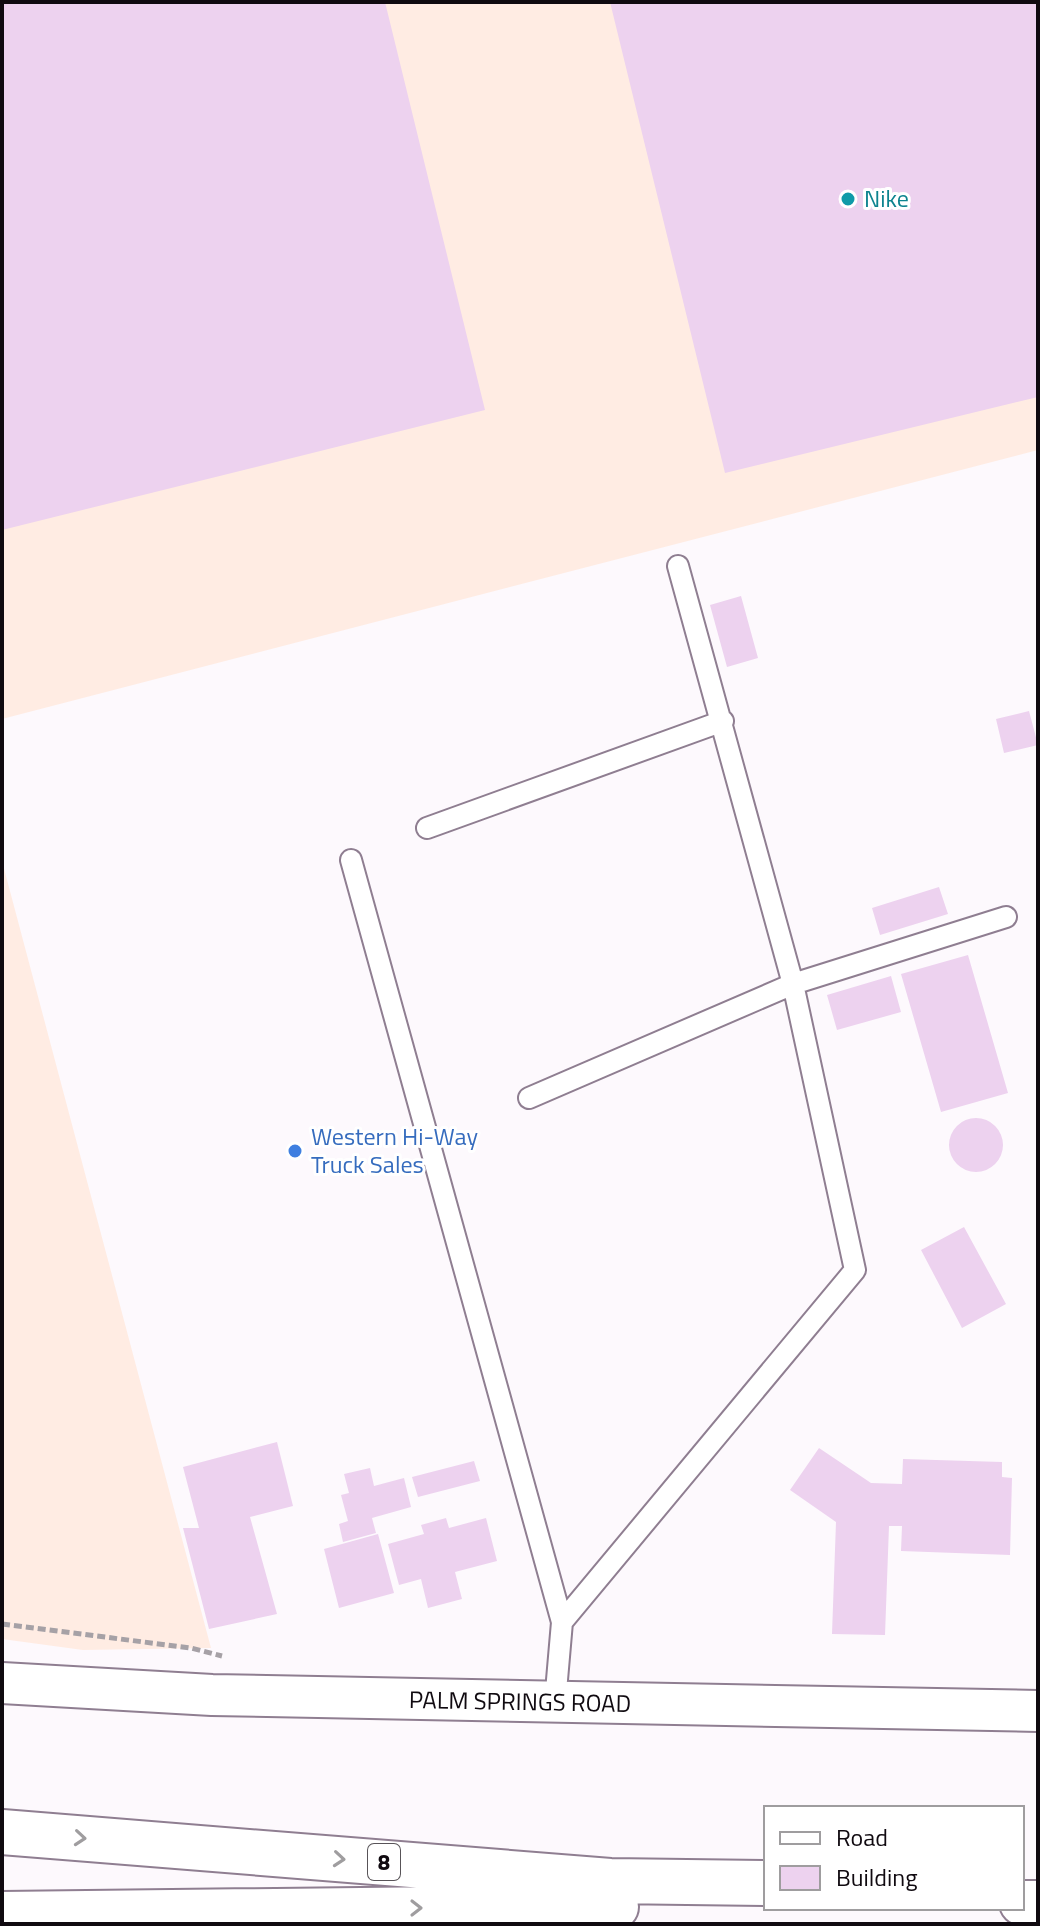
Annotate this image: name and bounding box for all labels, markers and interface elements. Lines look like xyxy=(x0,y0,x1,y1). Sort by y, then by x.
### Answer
place label: Nike xyxy=(864,180,909,216)
marker: Nike xyxy=(839,190,857,208)
place label: Western Hi-Way Truck Sales xyxy=(311,1118,478,1182)
marker: Western Hi-Way Truck Sales xyxy=(286,1142,304,1160)
street label: PALM SPRINGS ROAD xyxy=(409,1681,631,1721)
legend xyxy=(764,1806,1024,1910)
text: Road xyxy=(836,1819,888,1855)
one-way arrow xyxy=(74,1829,87,1846)
road number: 8 xyxy=(368,1844,400,1880)
one-way arrow xyxy=(333,1850,346,1867)
text: Building xyxy=(836,1859,918,1895)
one-way arrow xyxy=(410,1899,423,1917)

